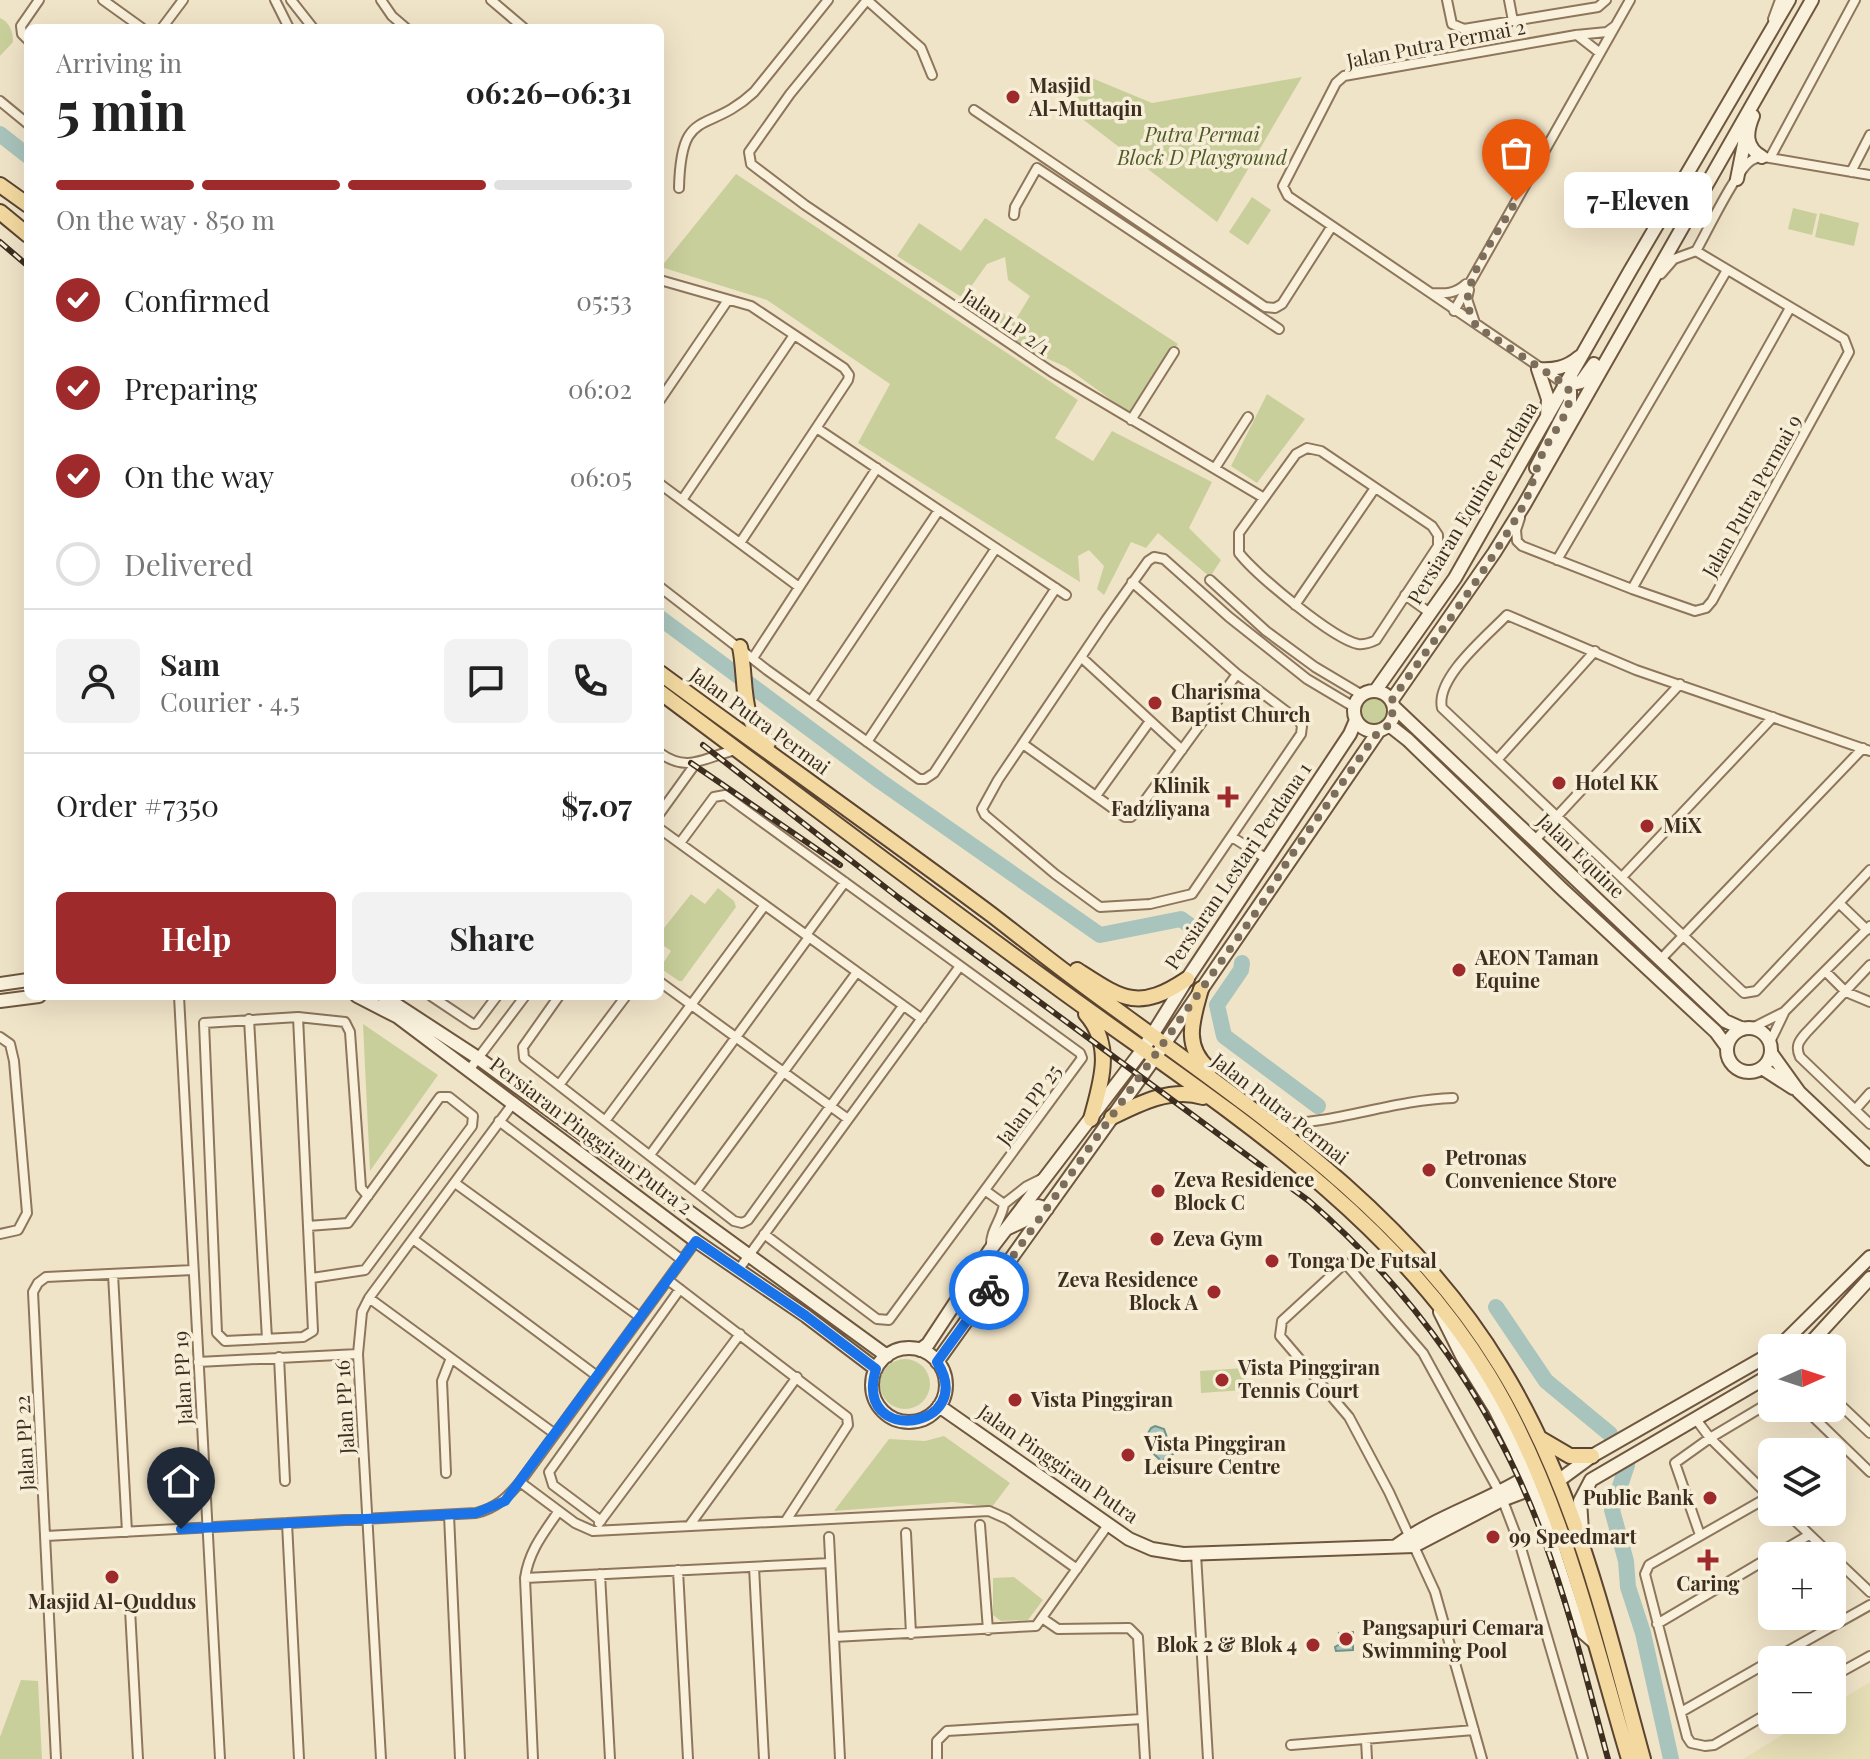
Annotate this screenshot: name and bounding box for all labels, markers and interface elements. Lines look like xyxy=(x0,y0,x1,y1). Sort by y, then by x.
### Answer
street label: Jalan Putra Permai 2 xyxy=(1343,12,1527,73)
text: Arriving in xyxy=(56,45,182,80)
place label: Masjid Al-Muttaqin xyxy=(1028,71,1143,121)
text: 06:26–06:31 xyxy=(466,72,632,112)
text: 5 min xyxy=(56,75,187,144)
marker: Masjid Al-Muttaqin xyxy=(1004,88,1022,106)
pin xyxy=(1482,119,1550,201)
park label: Putra Permai Block D Playground xyxy=(1116,120,1288,170)
icon: bag xyxy=(1494,131,1538,175)
callout: 7-Eleven xyxy=(1564,173,1712,229)
text: 7-Eleven xyxy=(1587,182,1689,217)
text: On the way · 850 m xyxy=(56,202,275,237)
icon: check xyxy=(56,278,100,322)
text: Confirmed xyxy=(124,280,270,320)
street label: Jalan LP 2/1 xyxy=(957,281,1056,360)
text: 05:53 xyxy=(576,283,632,318)
icon: check xyxy=(56,366,100,410)
text: Preparing xyxy=(124,368,257,408)
text: 06:02 xyxy=(568,371,632,406)
street label: Persiaran Equine Perdana xyxy=(1400,396,1543,609)
street label: Jalan Putra Permai 9 xyxy=(1694,409,1807,582)
icon: check xyxy=(56,454,100,498)
text: On the way xyxy=(124,456,274,496)
text: 06:05 xyxy=(570,459,632,494)
text: Delivered xyxy=(124,544,253,584)
button: person xyxy=(56,639,140,723)
button: chat xyxy=(444,639,528,723)
button: phone xyxy=(548,639,632,723)
text: Sam xyxy=(160,644,220,684)
street label: Jalan Putra Permai xyxy=(685,659,836,780)
place label: Charisma Baptist Church xyxy=(1171,677,1310,727)
text: Courier · 4.5 xyxy=(160,684,300,719)
marker: Charisma Baptist Church xyxy=(1146,694,1164,712)
street label: Persiaran Lestari Perdana 1 xyxy=(1157,756,1316,974)
place label: Hotel KK xyxy=(1575,768,1659,795)
place label: Klinik Fadzliyana xyxy=(1111,771,1211,821)
marker: Hotel KK xyxy=(1550,774,1568,792)
text: Order #7350 xyxy=(56,785,219,825)
text: $7.07 xyxy=(561,785,632,825)
marker: Klinik Fadzliyana xyxy=(1217,786,1239,808)
street label: Jalan Equine xyxy=(1532,806,1632,903)
place label: MiX xyxy=(1663,811,1703,838)
marker: MiX xyxy=(1638,817,1656,835)
button: Help xyxy=(56,892,336,984)
button: Share xyxy=(352,892,632,984)
place label: AEON Taman Equine xyxy=(1474,943,1600,993)
marker: AEON Taman Equine xyxy=(1450,961,1468,979)
street label: Jalan Putra Permai xyxy=(1206,1045,1355,1170)
street label: Persiaran Pinggiran Putra 2 xyxy=(485,1050,699,1220)
street label: Jalan PP 25 xyxy=(989,1058,1066,1151)
place label: Petronas Convenience Store xyxy=(1445,1143,1617,1193)
marker: Petronas Convenience Store xyxy=(1420,1161,1438,1179)
place label: Zeva Residence Block C xyxy=(1174,1165,1314,1215)
marker: Zeva Residence Block C xyxy=(1149,1182,1167,1200)
place label: Zeva Gym xyxy=(1173,1224,1263,1251)
marker: Zeva Gym xyxy=(1148,1230,1166,1248)
place label: Tonga De Futsal xyxy=(1288,1246,1437,1273)
courier xyxy=(949,1250,1029,1330)
marker: Tonga De Futsal xyxy=(1263,1252,1281,1270)
place label: Zeva Residence Block A xyxy=(1058,1265,1199,1315)
icon: bike xyxy=(967,1268,1011,1312)
marker: Zeva Residence Block A xyxy=(1205,1283,1223,1301)
street label: Jalan PP 19 xyxy=(166,1330,197,1427)
north arrow xyxy=(1758,1334,1846,1422)
map controls xyxy=(1758,1334,1846,1734)
place label: Vista Pinggiran Tennis Court xyxy=(1237,1353,1381,1403)
street label: Jalan PP 16 xyxy=(328,1359,360,1456)
marker: Vista Pinggiran Tennis Court xyxy=(1213,1371,1231,1389)
place label: Vista Pinggiran xyxy=(1030,1385,1174,1412)
marker: Vista Pinggiran xyxy=(1006,1391,1024,1409)
street label: Jalan PP 22 xyxy=(8,1395,40,1493)
street label: Jalan Pinggiran Putra xyxy=(972,1397,1144,1528)
place label: Vista Pinggiran Leisure Centre xyxy=(1143,1429,1287,1479)
button: layers xyxy=(1758,1438,1846,1526)
marker: Vista Pinggiran Leisure Centre xyxy=(1119,1446,1137,1464)
pin xyxy=(147,1447,215,1529)
icon: home xyxy=(159,1459,203,1503)
place label: Public Bank xyxy=(1583,1483,1694,1510)
marker: Public Bank xyxy=(1701,1489,1719,1507)
place label: 99 Speedmart xyxy=(1509,1522,1637,1549)
marker: 99 Speedmart xyxy=(1484,1528,1502,1546)
button: + xyxy=(1758,1542,1846,1630)
marker: Caring xyxy=(1699,1551,1717,1569)
marker: Masjid Al-Quddus xyxy=(103,1568,121,1586)
place label: Caring xyxy=(1676,1569,1740,1596)
place label: Masjid Al-Quddus xyxy=(28,1587,196,1614)
place label: Pangsapuri Cemara Swimming Pool xyxy=(1362,1613,1545,1663)
place label: Blok 2 & Blok 4 xyxy=(1156,1630,1297,1657)
marker: Pangsapuri Cemara Swimming Pool xyxy=(1337,1630,1355,1648)
marker: Blok 2 & Blok 4 xyxy=(1304,1636,1322,1654)
button: − xyxy=(1758,1646,1846,1734)

